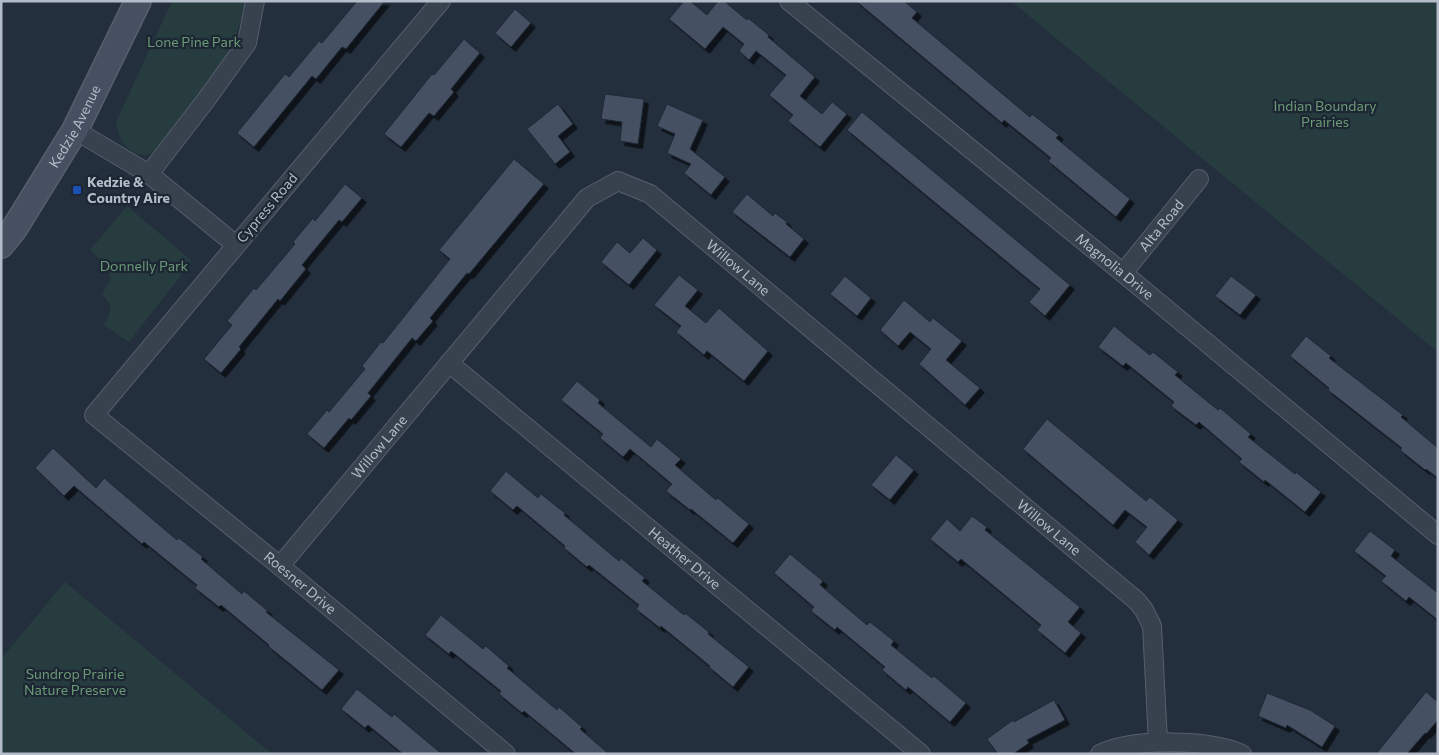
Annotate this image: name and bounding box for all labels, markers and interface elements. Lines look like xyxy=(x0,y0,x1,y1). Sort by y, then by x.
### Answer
park label: Lone Pine Park xyxy=(147,33,242,50)
street label: Kedzie Avenue xyxy=(45,82,104,171)
park label: Indian Boundary Prairies xyxy=(1273,97,1377,130)
street label: Cypress Road xyxy=(233,169,301,246)
place label: Kedzie & Country Aire xyxy=(87,173,170,206)
marker: Kedzie & Country Aire xyxy=(71,184,83,196)
street label: Alta Road xyxy=(1135,196,1187,255)
street label: Magnolia Drive xyxy=(1073,229,1157,303)
street label: Willow Lane xyxy=(703,236,774,299)
park label: Donnelly Park xyxy=(100,257,189,274)
street label: Willow Lane xyxy=(347,411,410,482)
street label: Willow Lane xyxy=(1014,496,1085,558)
street label: Heather Drive xyxy=(645,523,724,593)
street label: Roesner Drive xyxy=(261,548,340,617)
park label: Sundrop Prairie Nature Preserve xyxy=(24,665,126,698)

